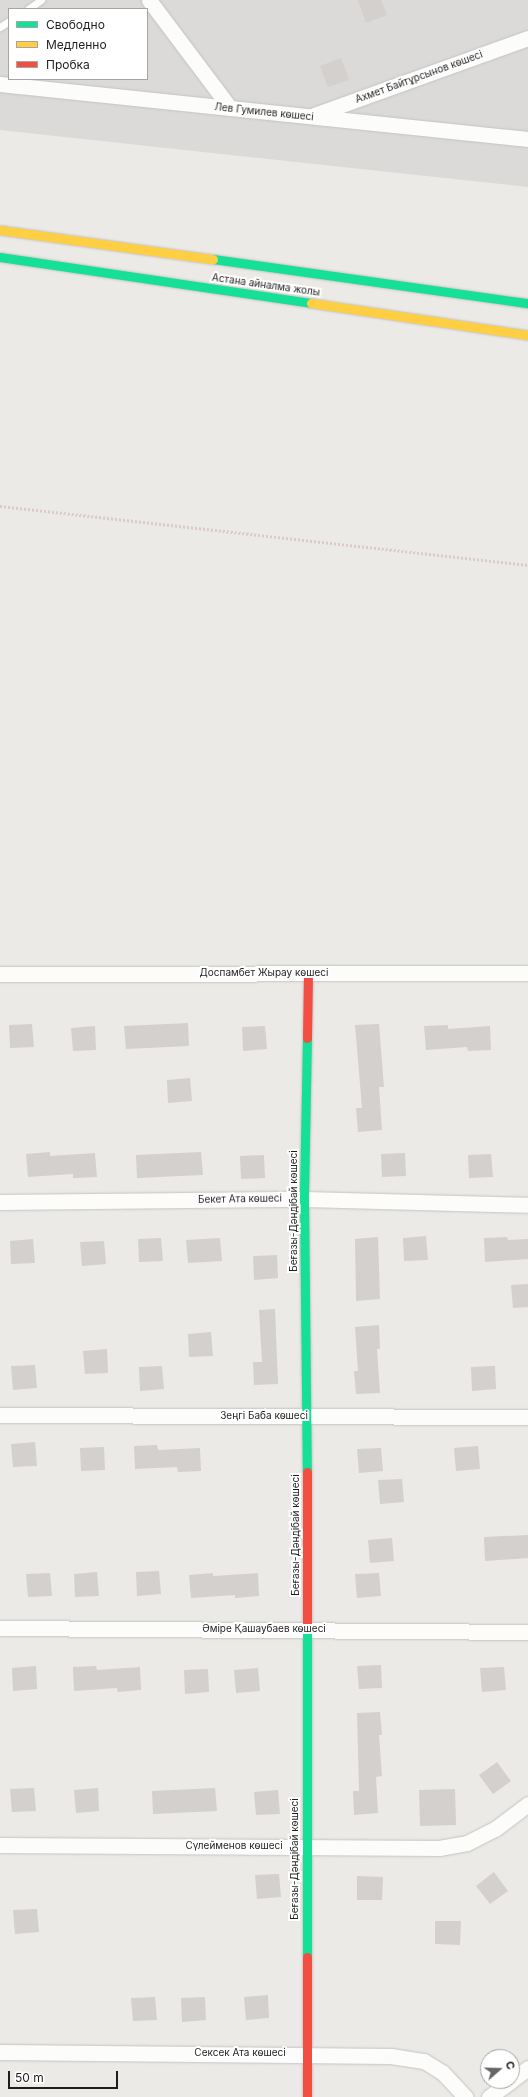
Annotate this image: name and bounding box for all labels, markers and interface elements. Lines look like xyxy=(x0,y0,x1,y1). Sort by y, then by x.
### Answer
legend xyxy=(8,8,148,80)
text: Свободно xyxy=(46,17,105,32)
text: Медленно xyxy=(46,37,107,52)
street label: Ахмет Байтұрсынов көшесі xyxy=(354,48,484,106)
text: Пробка xyxy=(46,57,90,72)
street label: Лев Гумилев көшесі xyxy=(214,101,314,123)
street label: Астана айналма жолы xyxy=(211,271,321,299)
street label: Доспамбет Жырау көшесі xyxy=(200,967,328,979)
street label: Беғазы-Дәндібай көшесі xyxy=(288,1150,300,1272)
street label: Бекет Ата көшесі xyxy=(198,1192,282,1206)
street label: Зеңгі Баба көшесі xyxy=(220,1410,308,1422)
street label: Беғазы-Дәндібай көшесі xyxy=(290,1474,302,1596)
street label: Әміре Қашаубаев көшесі xyxy=(202,1623,326,1635)
street label: Беғазы-Дәндібай көшесі xyxy=(289,1798,301,1920)
street label: Сүлейменов көшесі xyxy=(185,1840,283,1852)
street label: Сексек Ата көшесі xyxy=(194,2047,286,2059)
north arrow xyxy=(480,2049,520,2089)
text: С xyxy=(502,2059,518,2071)
scale bar xyxy=(10,2063,120,2089)
text: 50 m xyxy=(15,2070,44,2085)

